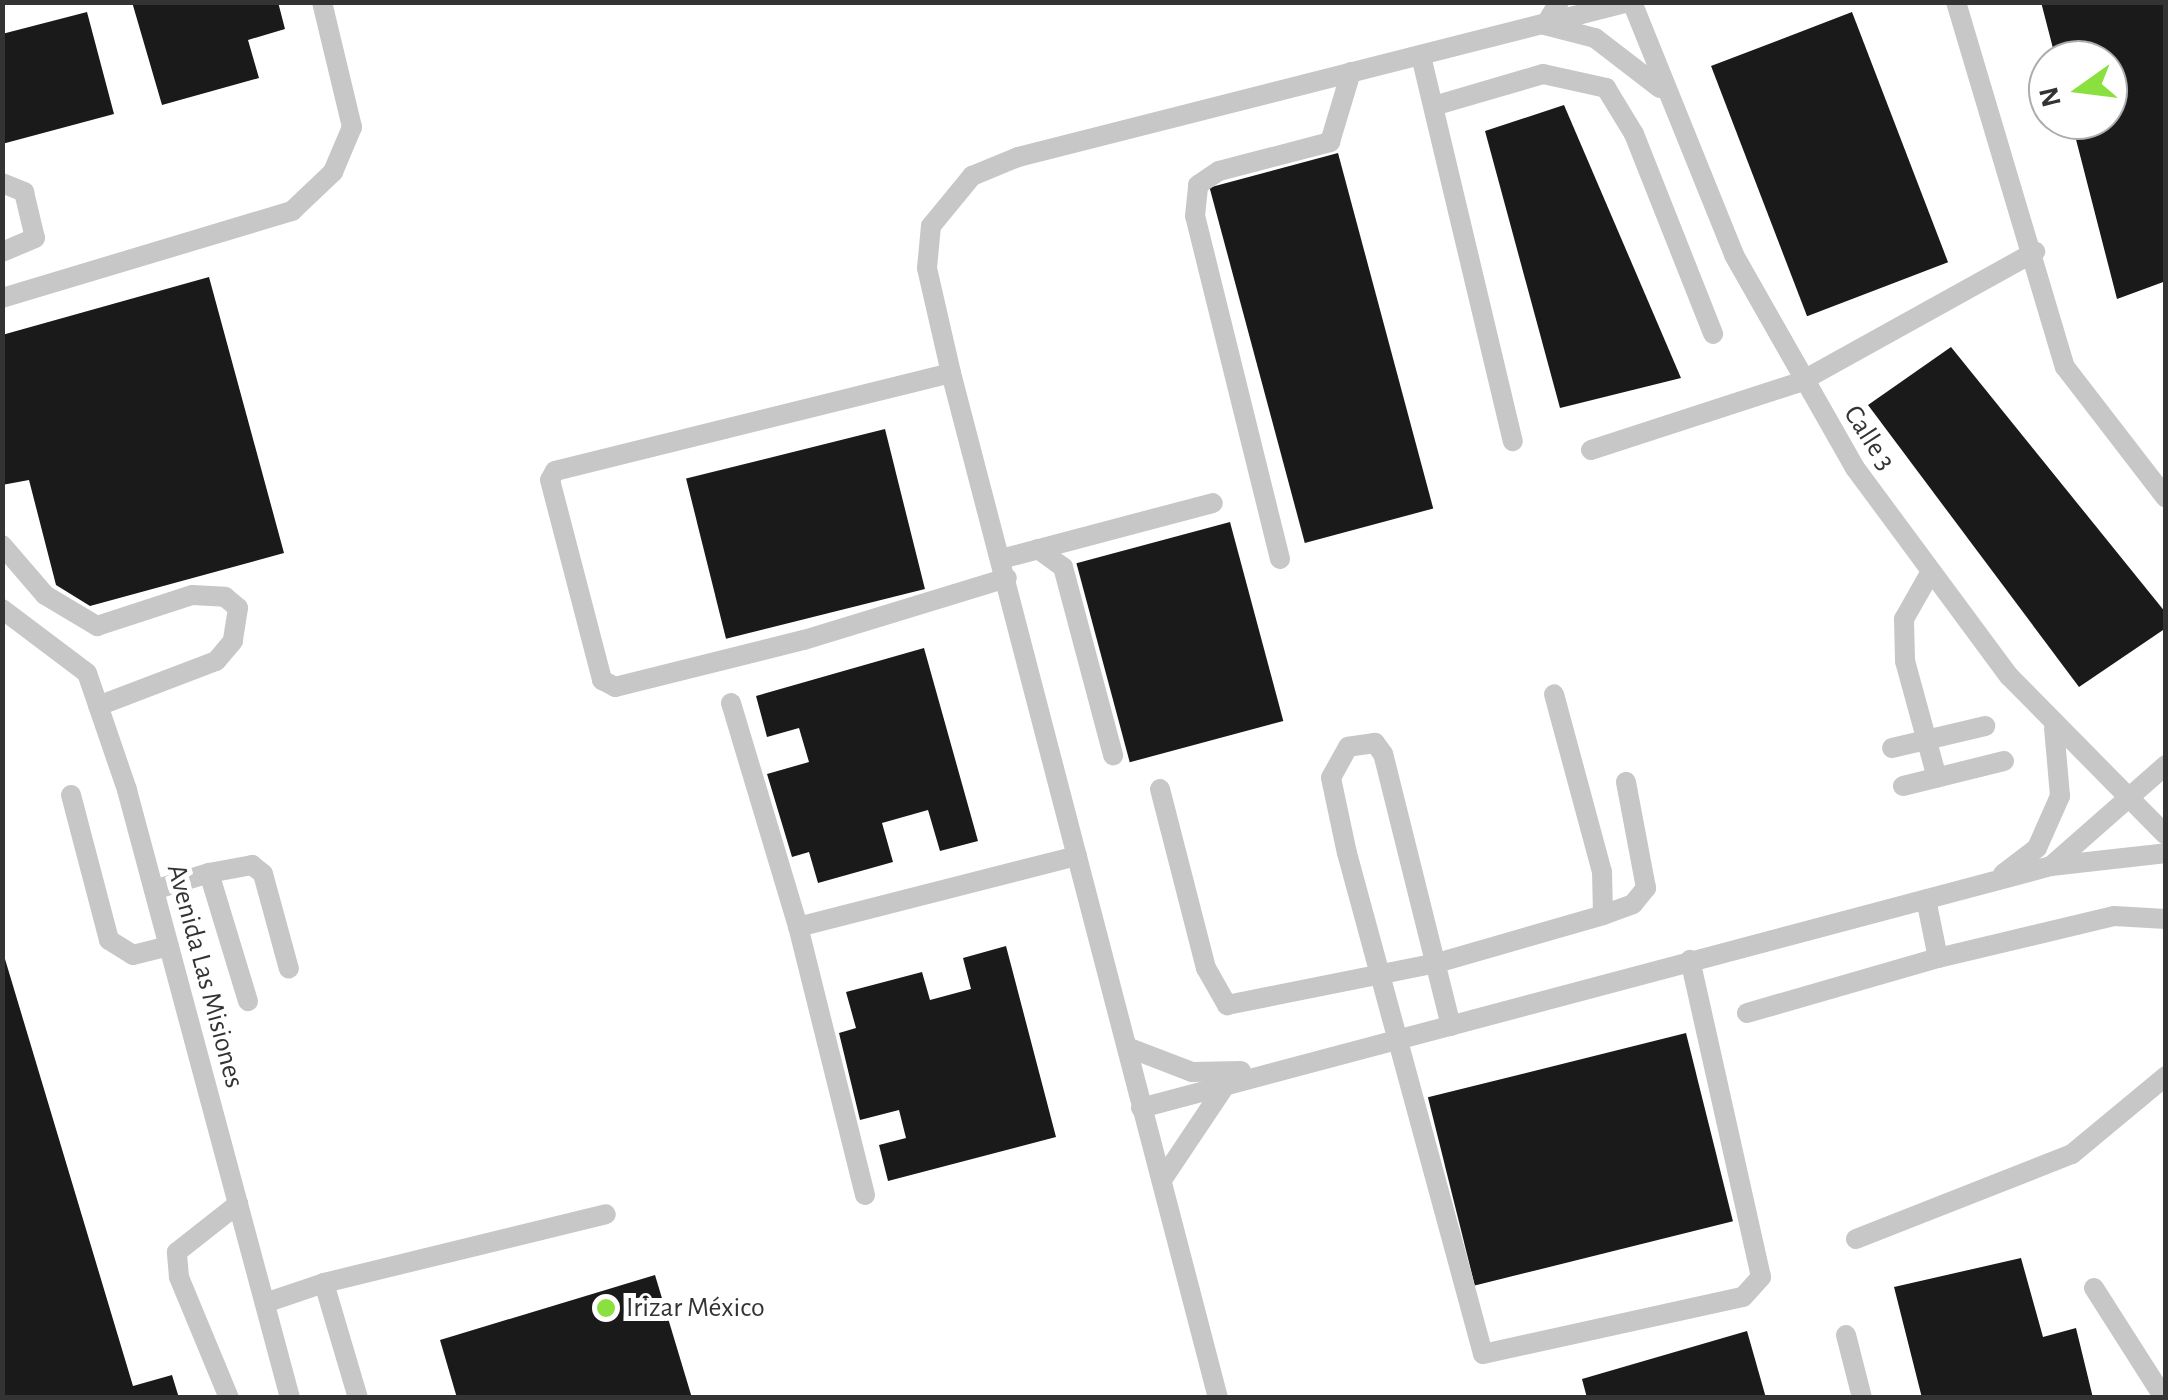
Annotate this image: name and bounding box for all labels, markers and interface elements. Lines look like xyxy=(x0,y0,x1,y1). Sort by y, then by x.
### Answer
north arrow xyxy=(2028,40,2128,140)
text: N xyxy=(2035,84,2067,110)
street label: Calle 3 xyxy=(1836,399,1902,477)
street label: Avenida Las Misiones xyxy=(159,861,251,1091)
place label: Irizar México xyxy=(626,1291,765,1325)
marker: Irizar México xyxy=(595,1297,617,1319)

